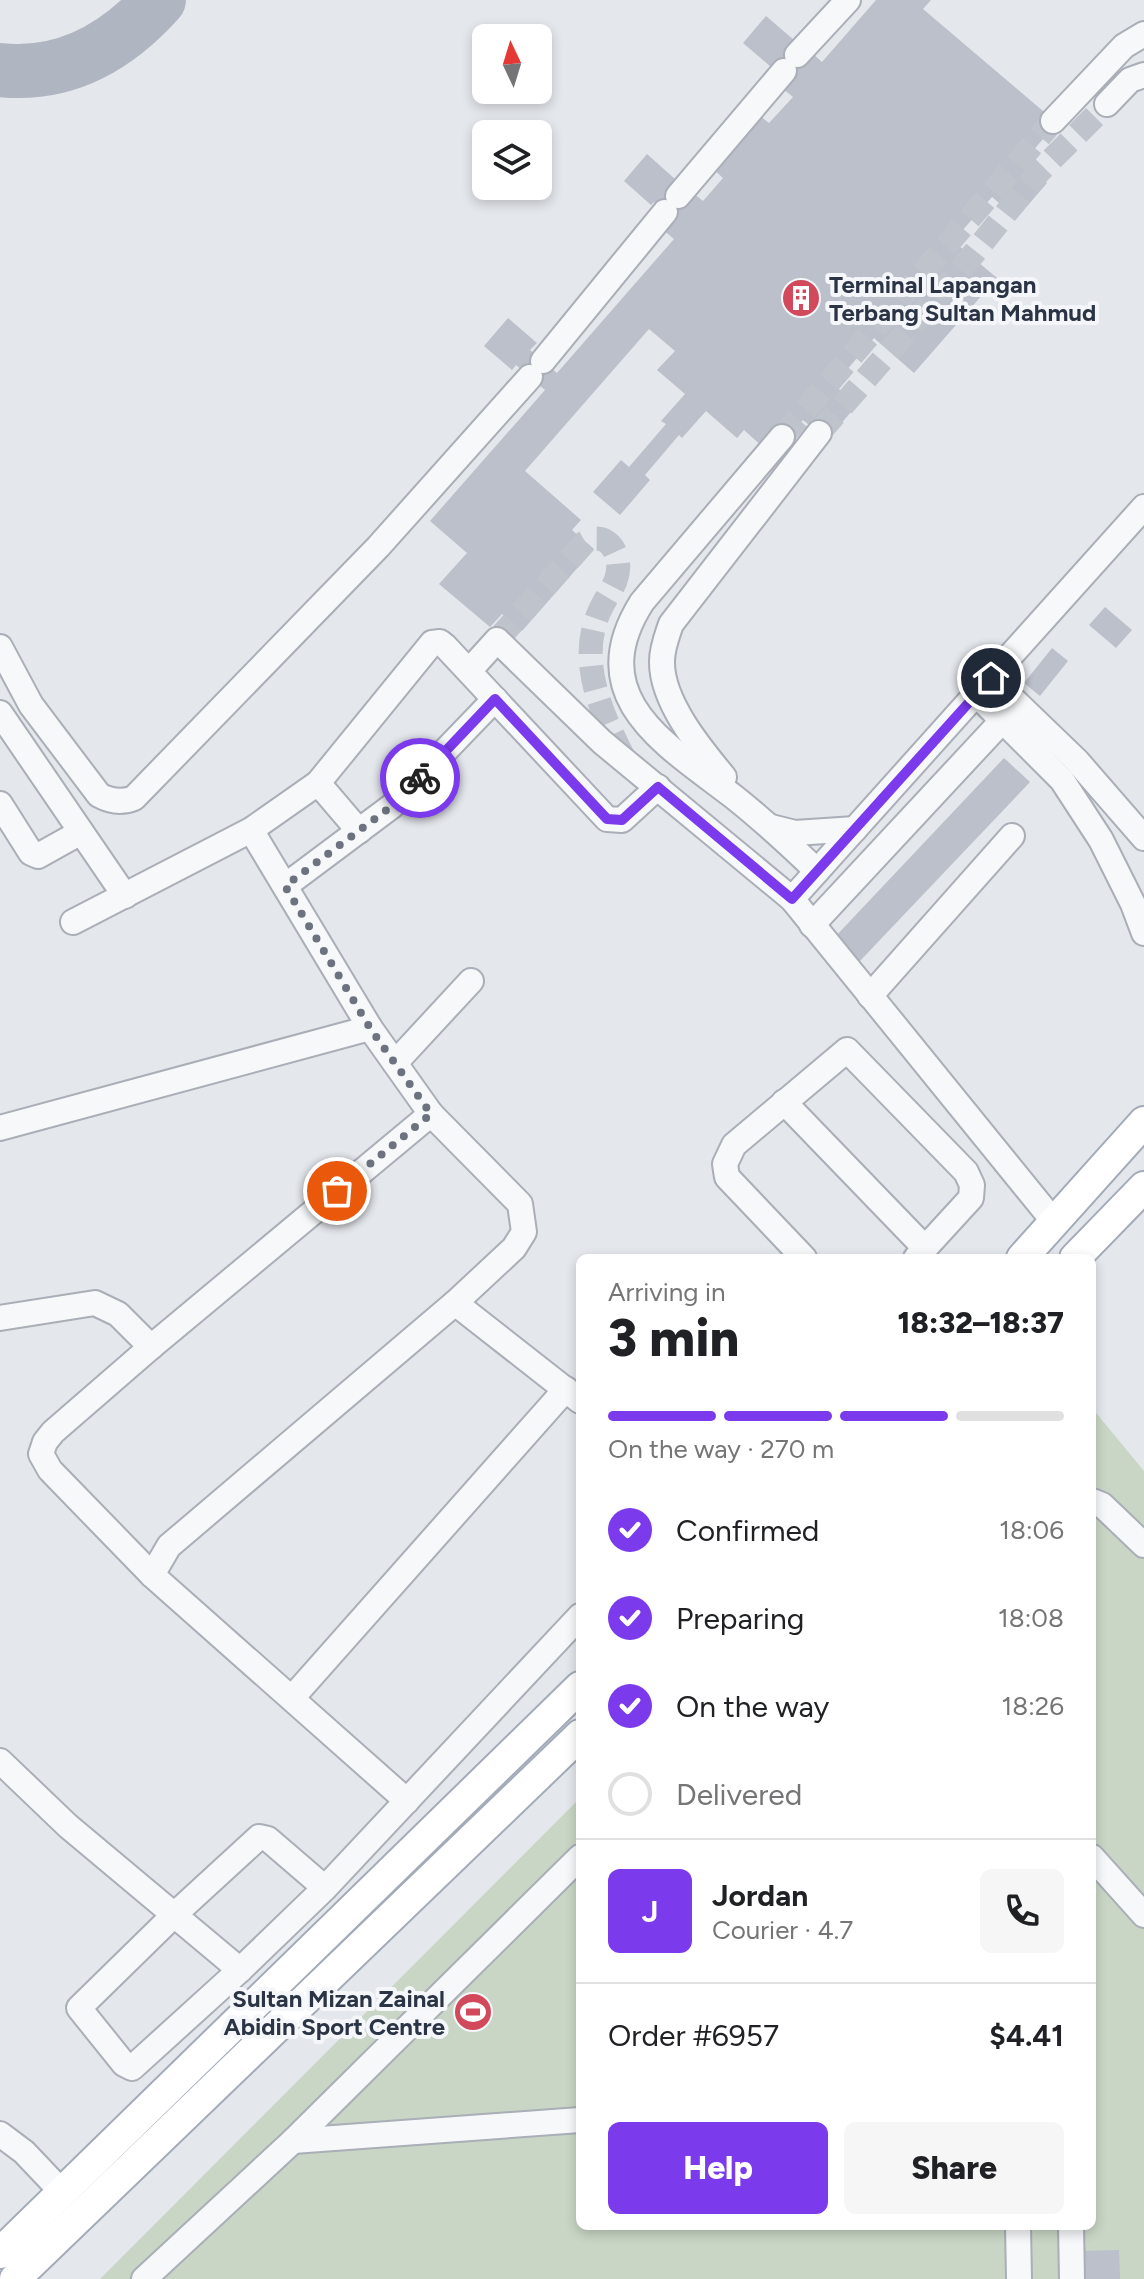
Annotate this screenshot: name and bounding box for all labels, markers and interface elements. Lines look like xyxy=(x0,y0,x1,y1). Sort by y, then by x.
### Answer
north arrow xyxy=(472,24,552,104)
map controls xyxy=(472,24,552,200)
button: layers xyxy=(472,120,552,200)
place label: Terminal Lapangan Terbang Sultan Mahmud xyxy=(829,270,1096,327)
building icon: Terminal Lapangan Terbang Sultan Mahmud xyxy=(780,277,822,319)
pin xyxy=(957,644,1025,712)
icon: home xyxy=(969,656,1013,700)
courier xyxy=(380,738,460,818)
icon: bike xyxy=(398,756,442,800)
pin xyxy=(303,1157,371,1225)
icon: bag xyxy=(315,1169,359,1213)
text: Arriving in xyxy=(608,1276,726,1308)
text: 18:32–18:37 xyxy=(898,1304,1064,1341)
text: 3 min xyxy=(608,1307,739,1369)
text: On the way · 270 m xyxy=(608,1433,834,1465)
icon: check xyxy=(608,1508,652,1552)
text: Confirmed xyxy=(676,1512,819,1549)
text: 18:06 xyxy=(999,1514,1064,1546)
icon: check xyxy=(608,1596,652,1640)
text: Preparing xyxy=(676,1600,804,1637)
text: 18:08 xyxy=(998,1602,1064,1634)
icon: check xyxy=(608,1684,652,1728)
text: On the way xyxy=(676,1688,829,1725)
text: 18:26 xyxy=(1001,1690,1064,1722)
text: Delivered xyxy=(676,1776,802,1813)
button: phone xyxy=(980,1869,1064,1953)
text: Jordan xyxy=(712,1877,808,1914)
text: J xyxy=(642,1893,658,1930)
text: Courier · 4.7 xyxy=(712,1914,853,1946)
place label: Sultan Mizan Zainal Abidin Sport Centre xyxy=(224,1984,445,2041)
sports icon: Sultan Mizan Zainal Abidin Sport Centre xyxy=(452,1991,494,2033)
text: Order #6957 xyxy=(608,2017,779,2054)
text: $4.41 xyxy=(989,2017,1064,2054)
button: Help xyxy=(608,2122,828,2214)
button: Share xyxy=(844,2122,1064,2214)

